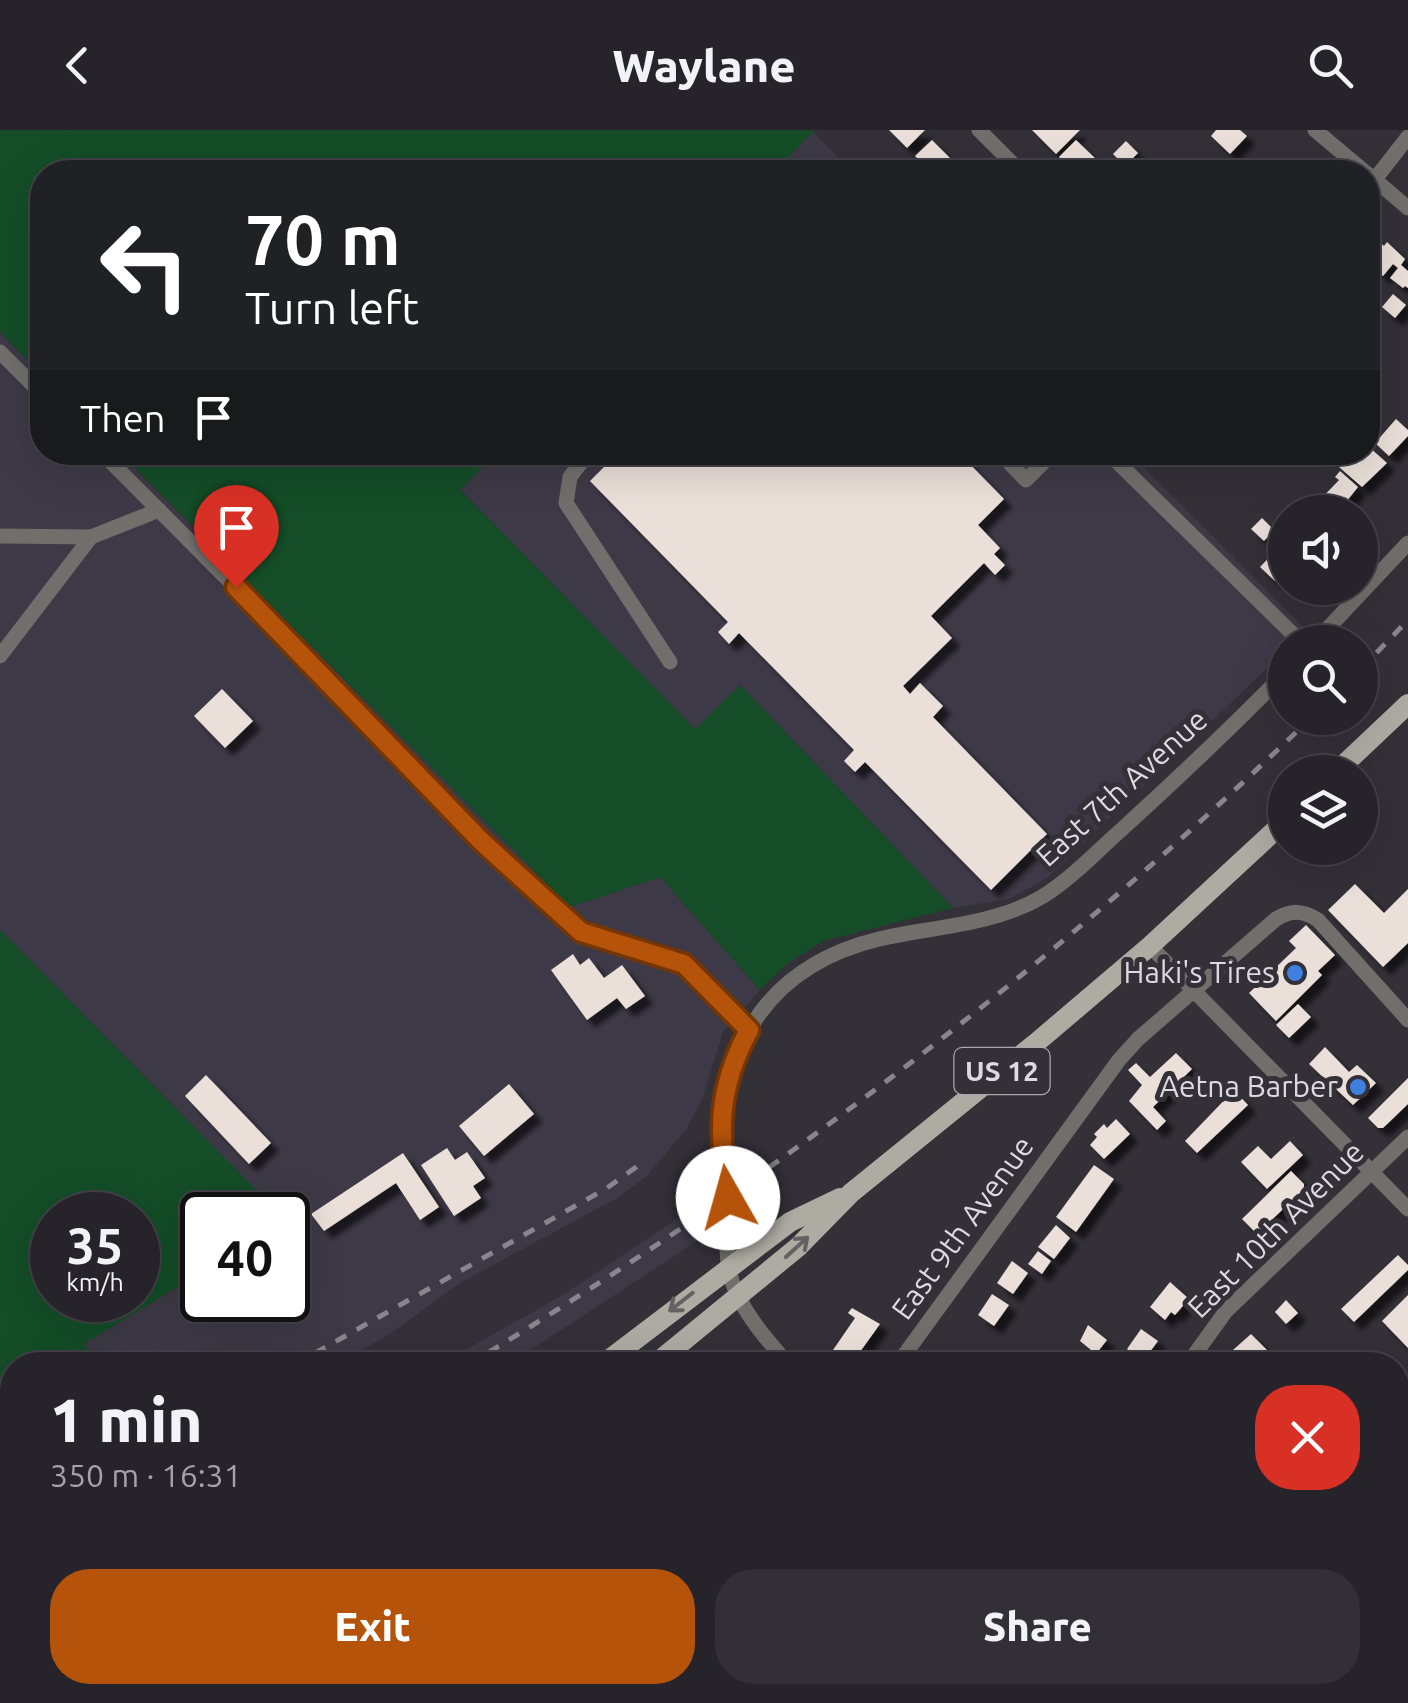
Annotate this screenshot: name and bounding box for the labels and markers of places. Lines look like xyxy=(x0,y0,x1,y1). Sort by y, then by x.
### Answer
pin xyxy=(194,485,279,588)
place label: Haki's Tires xyxy=(1124,955,1275,989)
marker: Haki's Tires xyxy=(1284,962,1306,984)
place label: Aetna Barber xyxy=(1159,1069,1339,1103)
marker: Aetna Barber xyxy=(1347,1076,1369,1098)

